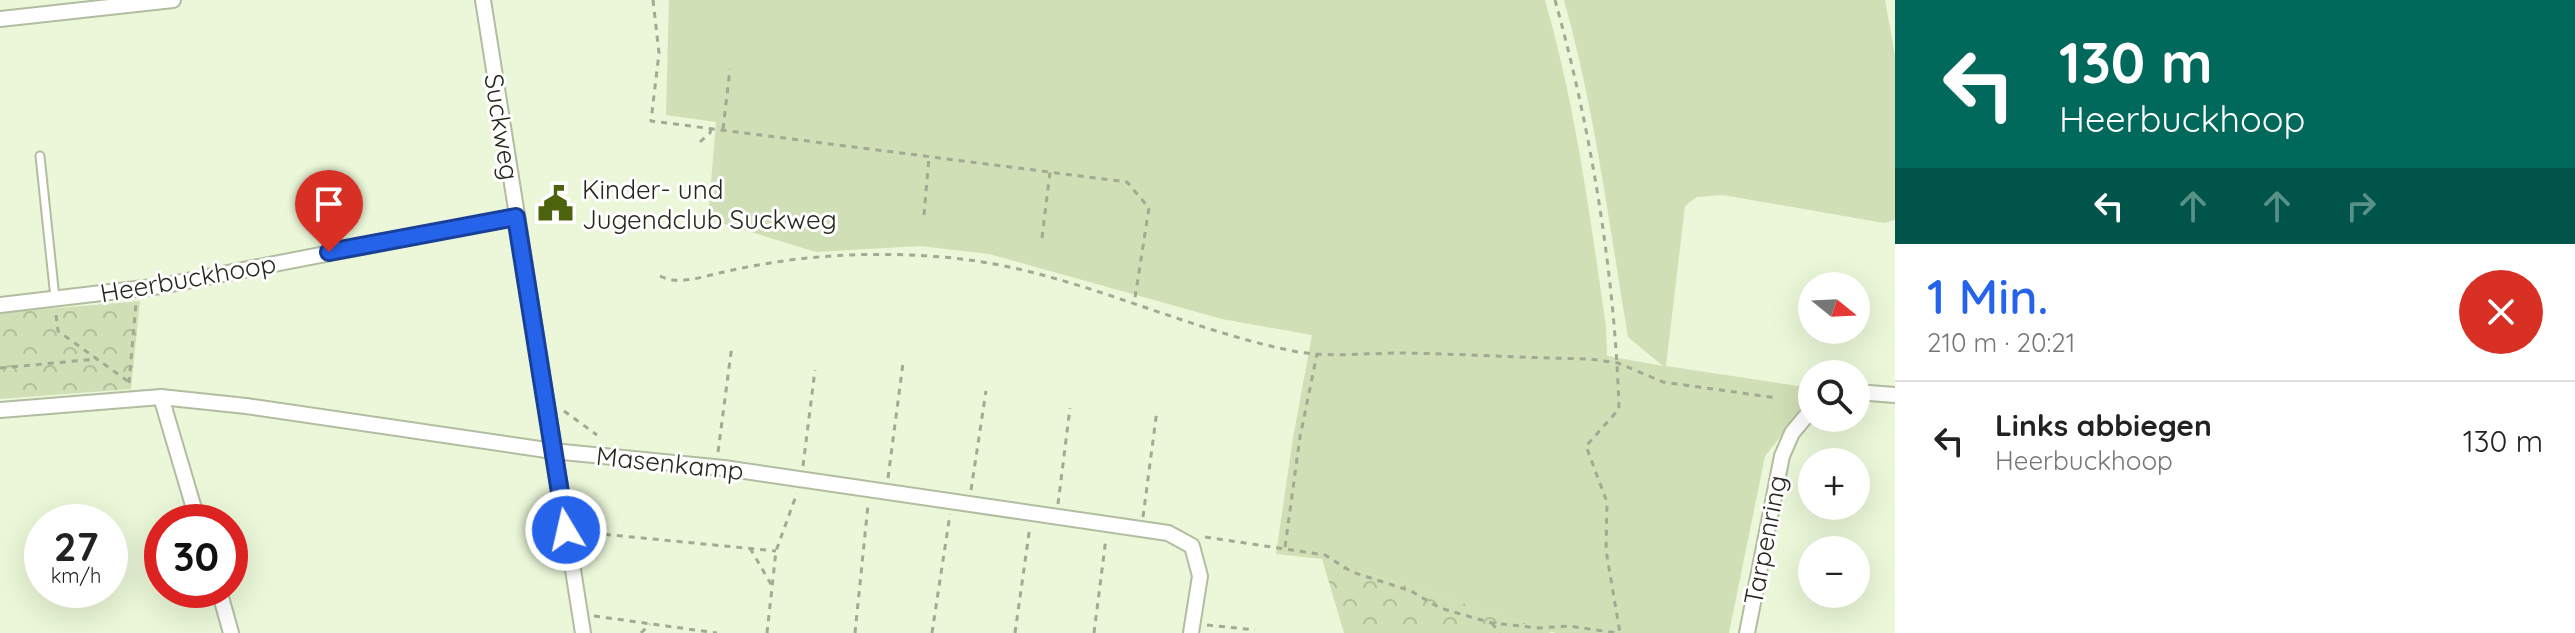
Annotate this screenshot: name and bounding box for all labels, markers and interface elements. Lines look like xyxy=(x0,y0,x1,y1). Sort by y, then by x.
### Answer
text: 130 m xyxy=(2059,27,2213,97)
icon: left xyxy=(1927,32,2031,136)
street label: Suckweg xyxy=(477,72,527,182)
text: Heerbuckhoop xyxy=(2059,96,2305,141)
pin xyxy=(295,170,363,252)
place label: Kinder- und Jugendclub Suckweg xyxy=(582,173,837,236)
icon: arrive xyxy=(307,182,351,226)
icon: left xyxy=(2087,184,2131,228)
icon: ahead xyxy=(2171,184,2215,228)
icon: ahead xyxy=(2255,184,2299,228)
icon: right xyxy=(2339,184,2383,228)
public building icon: Kinder- und Jugendclub Suckweg xyxy=(537,185,575,223)
street label: Heerbuckhoop xyxy=(98,246,278,310)
text: 1 Min. xyxy=(1927,266,2048,326)
button: close xyxy=(2459,270,2543,354)
north arrow xyxy=(1798,272,1870,344)
map controls xyxy=(1798,272,1870,608)
text: 210 m · 20:21 xyxy=(1927,326,2075,359)
button: search xyxy=(1798,360,1870,432)
text: Links abbiegen xyxy=(1995,406,2212,444)
icon: left xyxy=(1927,419,1971,463)
text: 130 m xyxy=(2463,422,2543,460)
street label: Masenkamp xyxy=(595,439,745,487)
text: Heerbuckhoop xyxy=(1995,444,2173,477)
button: + xyxy=(1798,448,1870,520)
street label: Tarpenring xyxy=(1736,472,1794,608)
position arrow xyxy=(524,488,608,572)
speed limit sign: 30 xyxy=(144,504,248,608)
text: 27 xyxy=(54,521,98,571)
button: − xyxy=(1798,536,1870,608)
text: km/h xyxy=(51,563,101,588)

